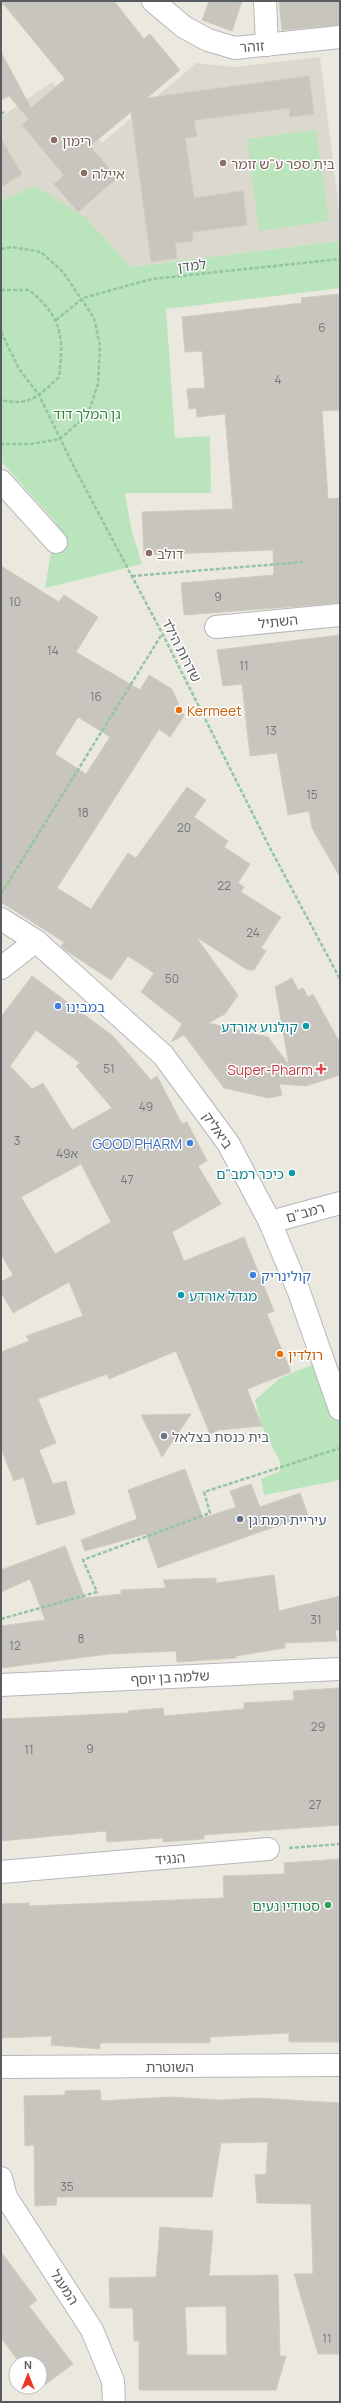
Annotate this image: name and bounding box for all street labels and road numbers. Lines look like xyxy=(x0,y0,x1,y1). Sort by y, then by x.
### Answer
street label: זוהר xyxy=(239,36,265,56)
street label: למדן xyxy=(177,254,207,276)
street label: השתיל xyxy=(257,609,299,633)
street label: שדרות הילד xyxy=(158,615,206,685)
street label: ביאליק xyxy=(198,1108,238,1152)
street label: רמב"ם xyxy=(283,1197,327,1227)
street label: שלמה בן יוסף xyxy=(130,1665,210,1689)
street label: הנגיד xyxy=(154,1847,186,1869)
street label: השוטרת xyxy=(146,2057,194,2076)
street label: המעגל xyxy=(47,2266,83,2308)

